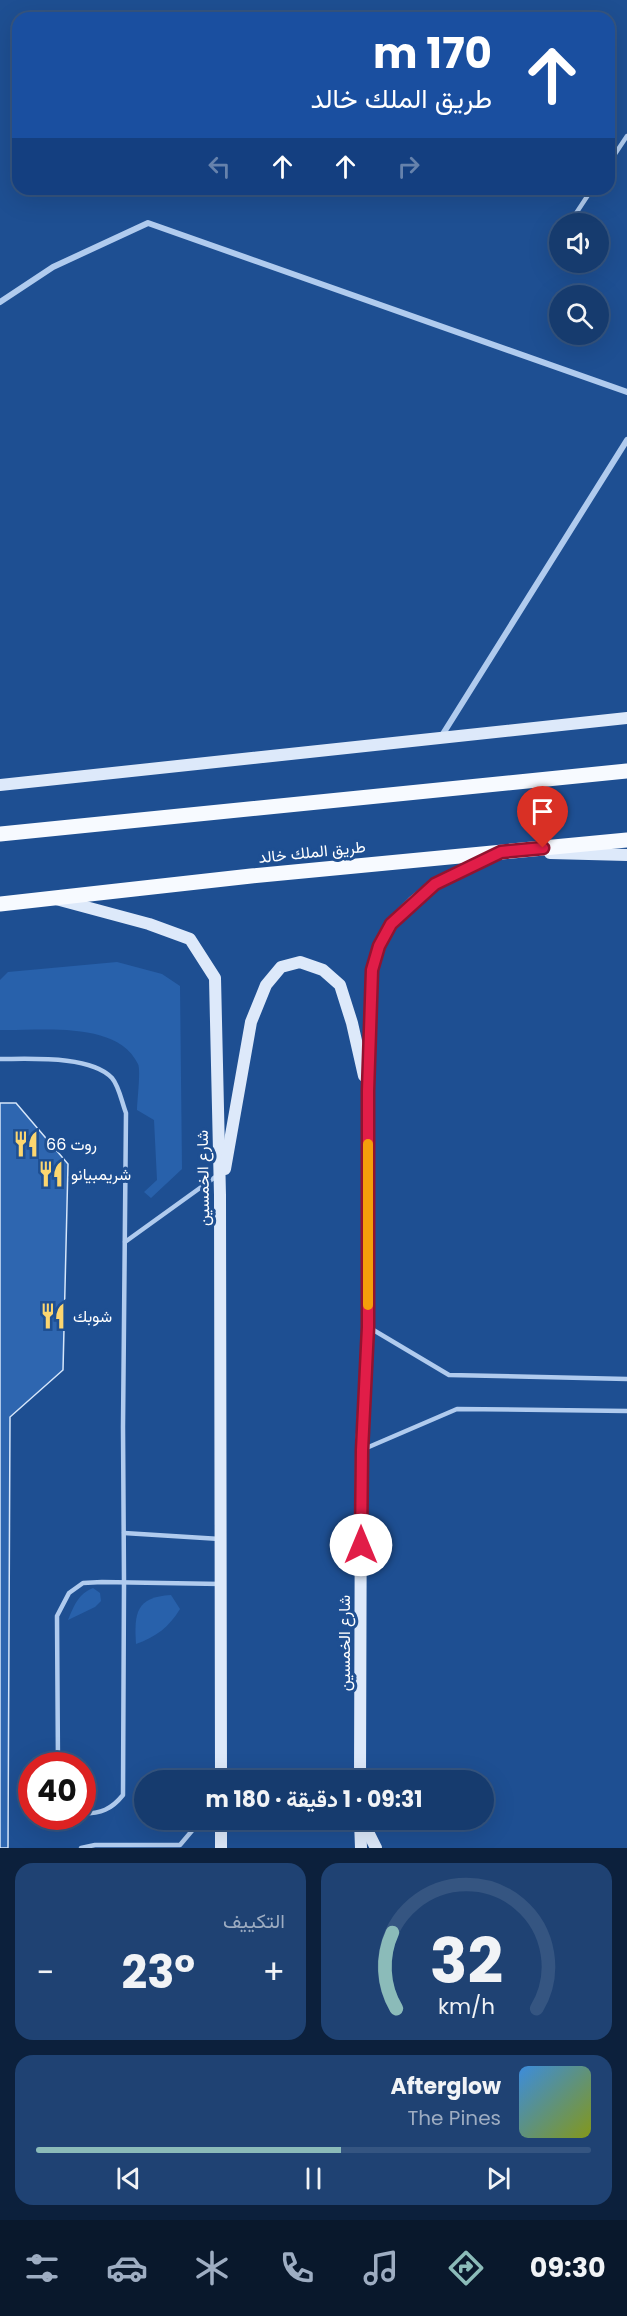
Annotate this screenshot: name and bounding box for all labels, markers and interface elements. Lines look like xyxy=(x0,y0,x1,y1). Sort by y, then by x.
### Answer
text: 170 m xyxy=(373,24,492,83)
icon: ahead xyxy=(513,36,591,114)
text: طريق الملك خالد xyxy=(310,80,492,117)
icon: left xyxy=(203,150,236,183)
icon: ahead xyxy=(266,150,299,183)
icon: ahead xyxy=(329,150,362,183)
icon: right xyxy=(392,150,425,183)
map controls xyxy=(549,213,609,345)
button: sound xyxy=(549,213,609,273)
button: search xyxy=(549,285,609,345)
pin xyxy=(517,786,568,848)
icon: arrive xyxy=(526,795,559,828)
street label: طريق الملك خالد xyxy=(257,835,367,869)
restaurant icon: روت 66 xyxy=(11,1129,41,1159)
street label: شارع الخمسين xyxy=(191,1130,215,1226)
place label: روت 66 xyxy=(46,1133,97,1156)
restaurant icon: شريمبيانو xyxy=(36,1159,66,1189)
place label: شريمبيانو xyxy=(71,1163,131,1186)
restaurant icon: شوبك xyxy=(38,1301,68,1331)
place label: شوبك xyxy=(73,1305,112,1328)
position arrow xyxy=(329,1513,393,1577)
street label: شارع الخمسين xyxy=(333,1595,356,1691)
speed limit sign: 40 xyxy=(18,1752,96,1830)
text: 09:31 · 1 دقيقة · 180 m xyxy=(205,1784,423,1815)
text: التكييف xyxy=(223,1907,285,1935)
text: 32 xyxy=(430,1917,503,2005)
text: 23° xyxy=(121,1941,195,2004)
text: − xyxy=(36,1949,54,1996)
text: + xyxy=(262,1949,285,1996)
text: km/h xyxy=(438,1991,495,2022)
text: Afterglow xyxy=(390,2071,501,2102)
text: The Pines xyxy=(408,2104,501,2132)
icon: previous xyxy=(112,2162,145,2195)
icon: pause xyxy=(297,2162,330,2195)
icon: next xyxy=(482,2162,515,2195)
icon: filters xyxy=(21,2247,63,2289)
icon: car xyxy=(106,2247,148,2289)
icon: climate xyxy=(191,2247,233,2289)
icon: phone xyxy=(276,2247,318,2289)
icon: music xyxy=(360,2247,402,2289)
icon: directions xyxy=(445,2247,487,2289)
text: 09:30 xyxy=(530,2249,606,2286)

